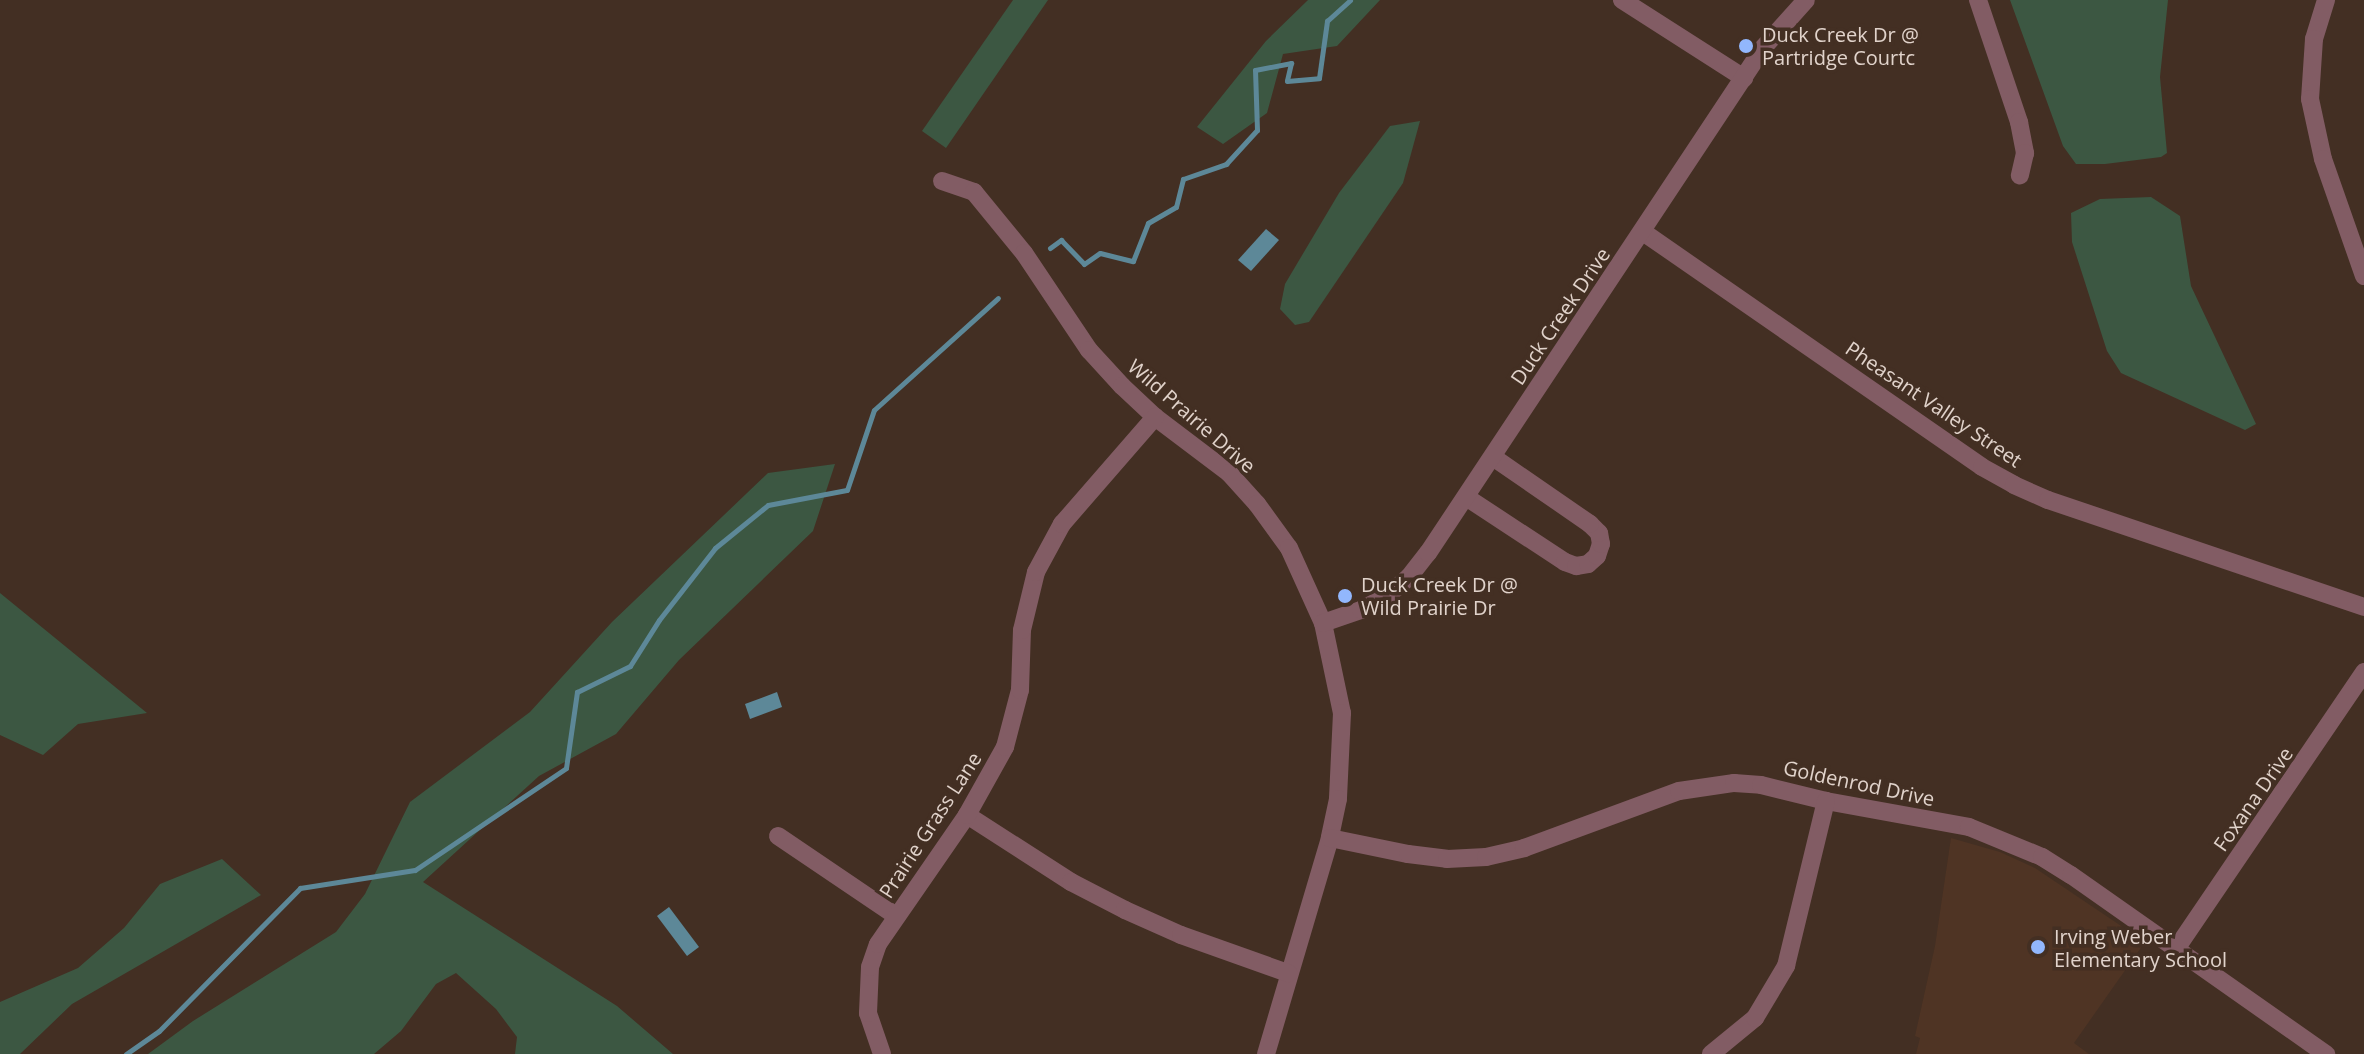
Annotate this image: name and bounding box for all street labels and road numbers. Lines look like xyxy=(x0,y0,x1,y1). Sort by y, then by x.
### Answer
street label: Duck Creek Drive xyxy=(1505,243,1615,389)
street label: Pheasant Valley Street xyxy=(1841,336,2027,472)
street label: Wild Prairie Drive xyxy=(1123,354,1261,478)
street label: Foxana Drive xyxy=(2208,742,2298,856)
street label: Prairie Grass Lane xyxy=(874,748,986,902)
street label: Goldenrod Drive xyxy=(1781,755,1937,811)

